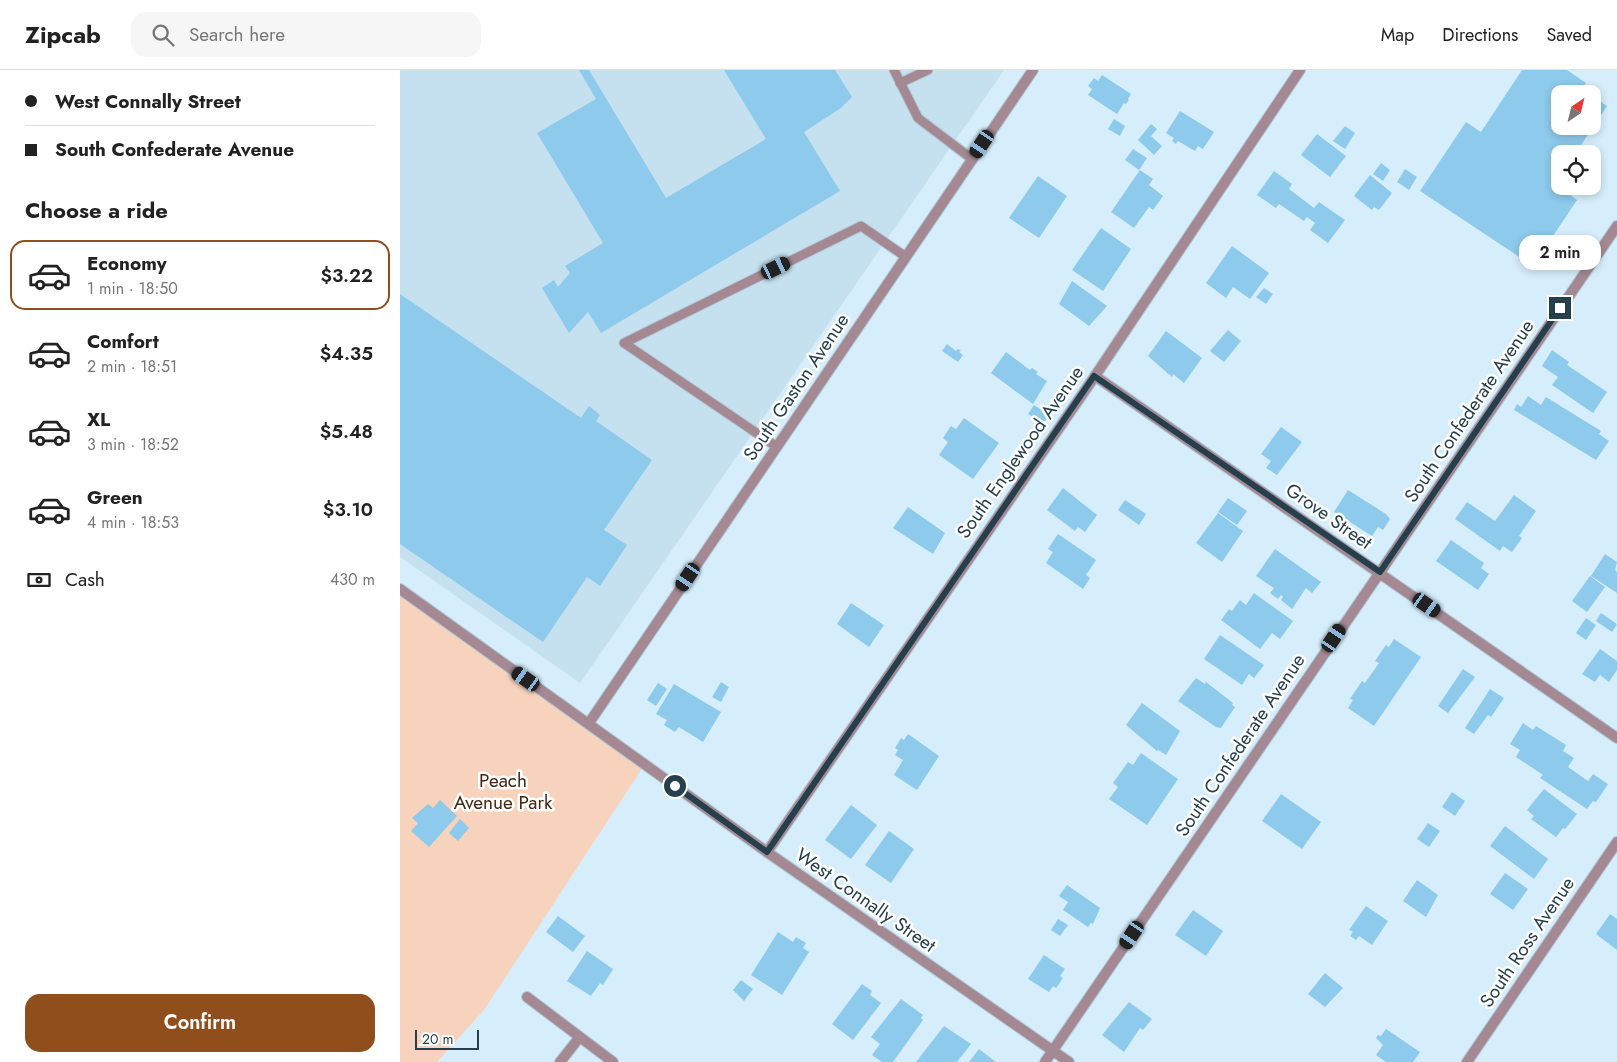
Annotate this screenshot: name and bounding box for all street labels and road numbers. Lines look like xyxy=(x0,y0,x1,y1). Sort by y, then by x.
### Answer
street label: South Gaston Avenue xyxy=(737,308,855,466)
street label: South Confederate Avenue xyxy=(1398,314,1540,508)
street label: South Englewood Avenue xyxy=(950,360,1090,544)
street label: Grove Street xyxy=(1280,476,1378,556)
street label: South Confederate Avenue xyxy=(1169,648,1311,842)
street label: West Connally Street xyxy=(790,841,942,959)
street label: South Ross Avenue xyxy=(1473,871,1581,1013)

